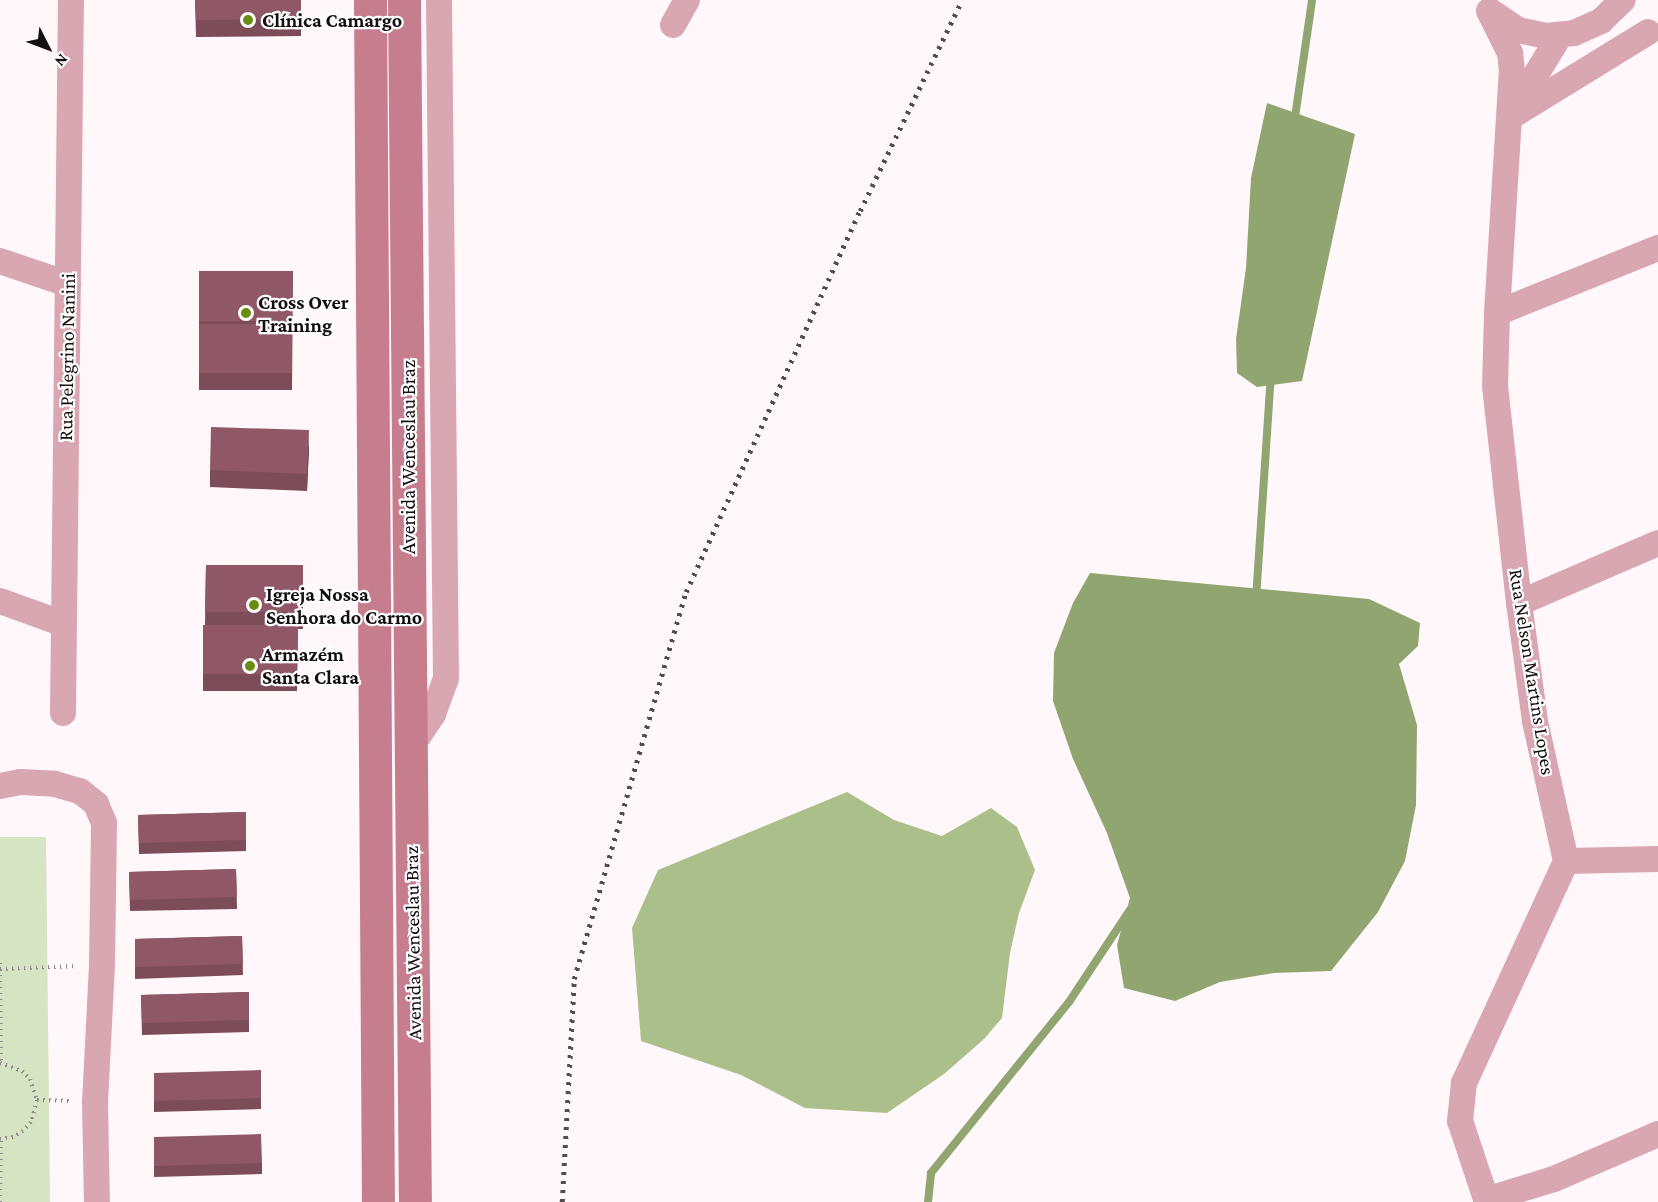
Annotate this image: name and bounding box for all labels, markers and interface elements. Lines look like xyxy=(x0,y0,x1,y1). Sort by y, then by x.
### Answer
place label: Clínica Camargo xyxy=(262,8,402,32)
marker: Clínica Camargo xyxy=(239,11,257,29)
north arrow xyxy=(18,18,78,78)
text: N xyxy=(52,51,72,70)
street label: Rua Pelegrino Nanini xyxy=(54,273,80,441)
place label: Cross Over Training xyxy=(258,290,349,337)
marker: Cross Over Training xyxy=(239,306,253,320)
street label: Avenida Wenceslau Braz xyxy=(396,360,420,554)
street label: Rua Nelson Martins Lopes xyxy=(1504,567,1560,777)
place label: Igreja Nossa Senhora do Carmo xyxy=(266,582,422,629)
marker: Igreja Nossa Senhora do Carmo xyxy=(247,598,261,612)
place label: Armazém Santa Clara xyxy=(262,642,359,689)
marker: Armazém Santa Clara xyxy=(243,659,257,673)
street label: Avenida Wenceslau Braz xyxy=(399,846,427,1040)

